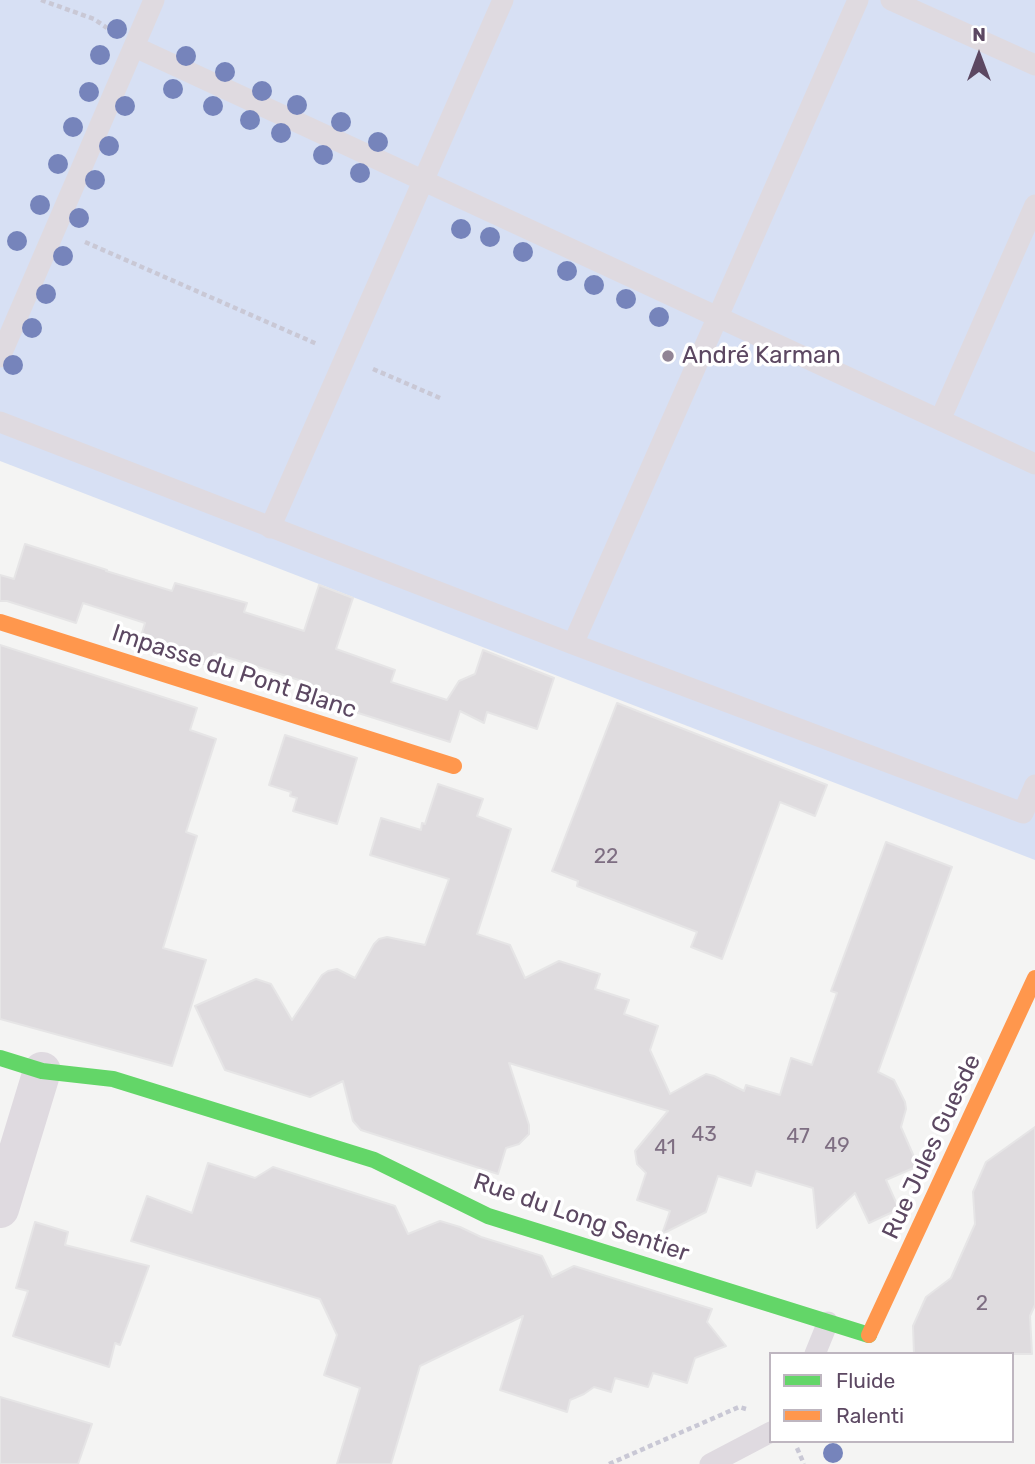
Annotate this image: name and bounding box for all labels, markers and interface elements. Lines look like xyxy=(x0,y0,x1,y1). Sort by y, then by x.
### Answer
north arrow xyxy=(944,21,1014,91)
text: N xyxy=(972,23,986,46)
place label: André Karman xyxy=(682,342,841,370)
marker: André Karman xyxy=(660,348,676,364)
street label: Impasse du Pont Blanc xyxy=(108,619,360,725)
house number: 22 xyxy=(594,844,618,870)
street label: Rue Jules Guesde xyxy=(877,1050,987,1244)
house number: 43 xyxy=(691,1122,717,1148)
house number: 47 xyxy=(786,1124,810,1150)
house number: 49 xyxy=(824,1133,850,1159)
house number: 41 xyxy=(654,1135,676,1161)
street label: Rue du Long Sentier xyxy=(469,1168,693,1268)
house number: 2 xyxy=(976,1291,988,1317)
legend xyxy=(769,1352,1014,1443)
text: Fluide xyxy=(836,1368,895,1393)
text: Ralenti xyxy=(836,1403,904,1428)

